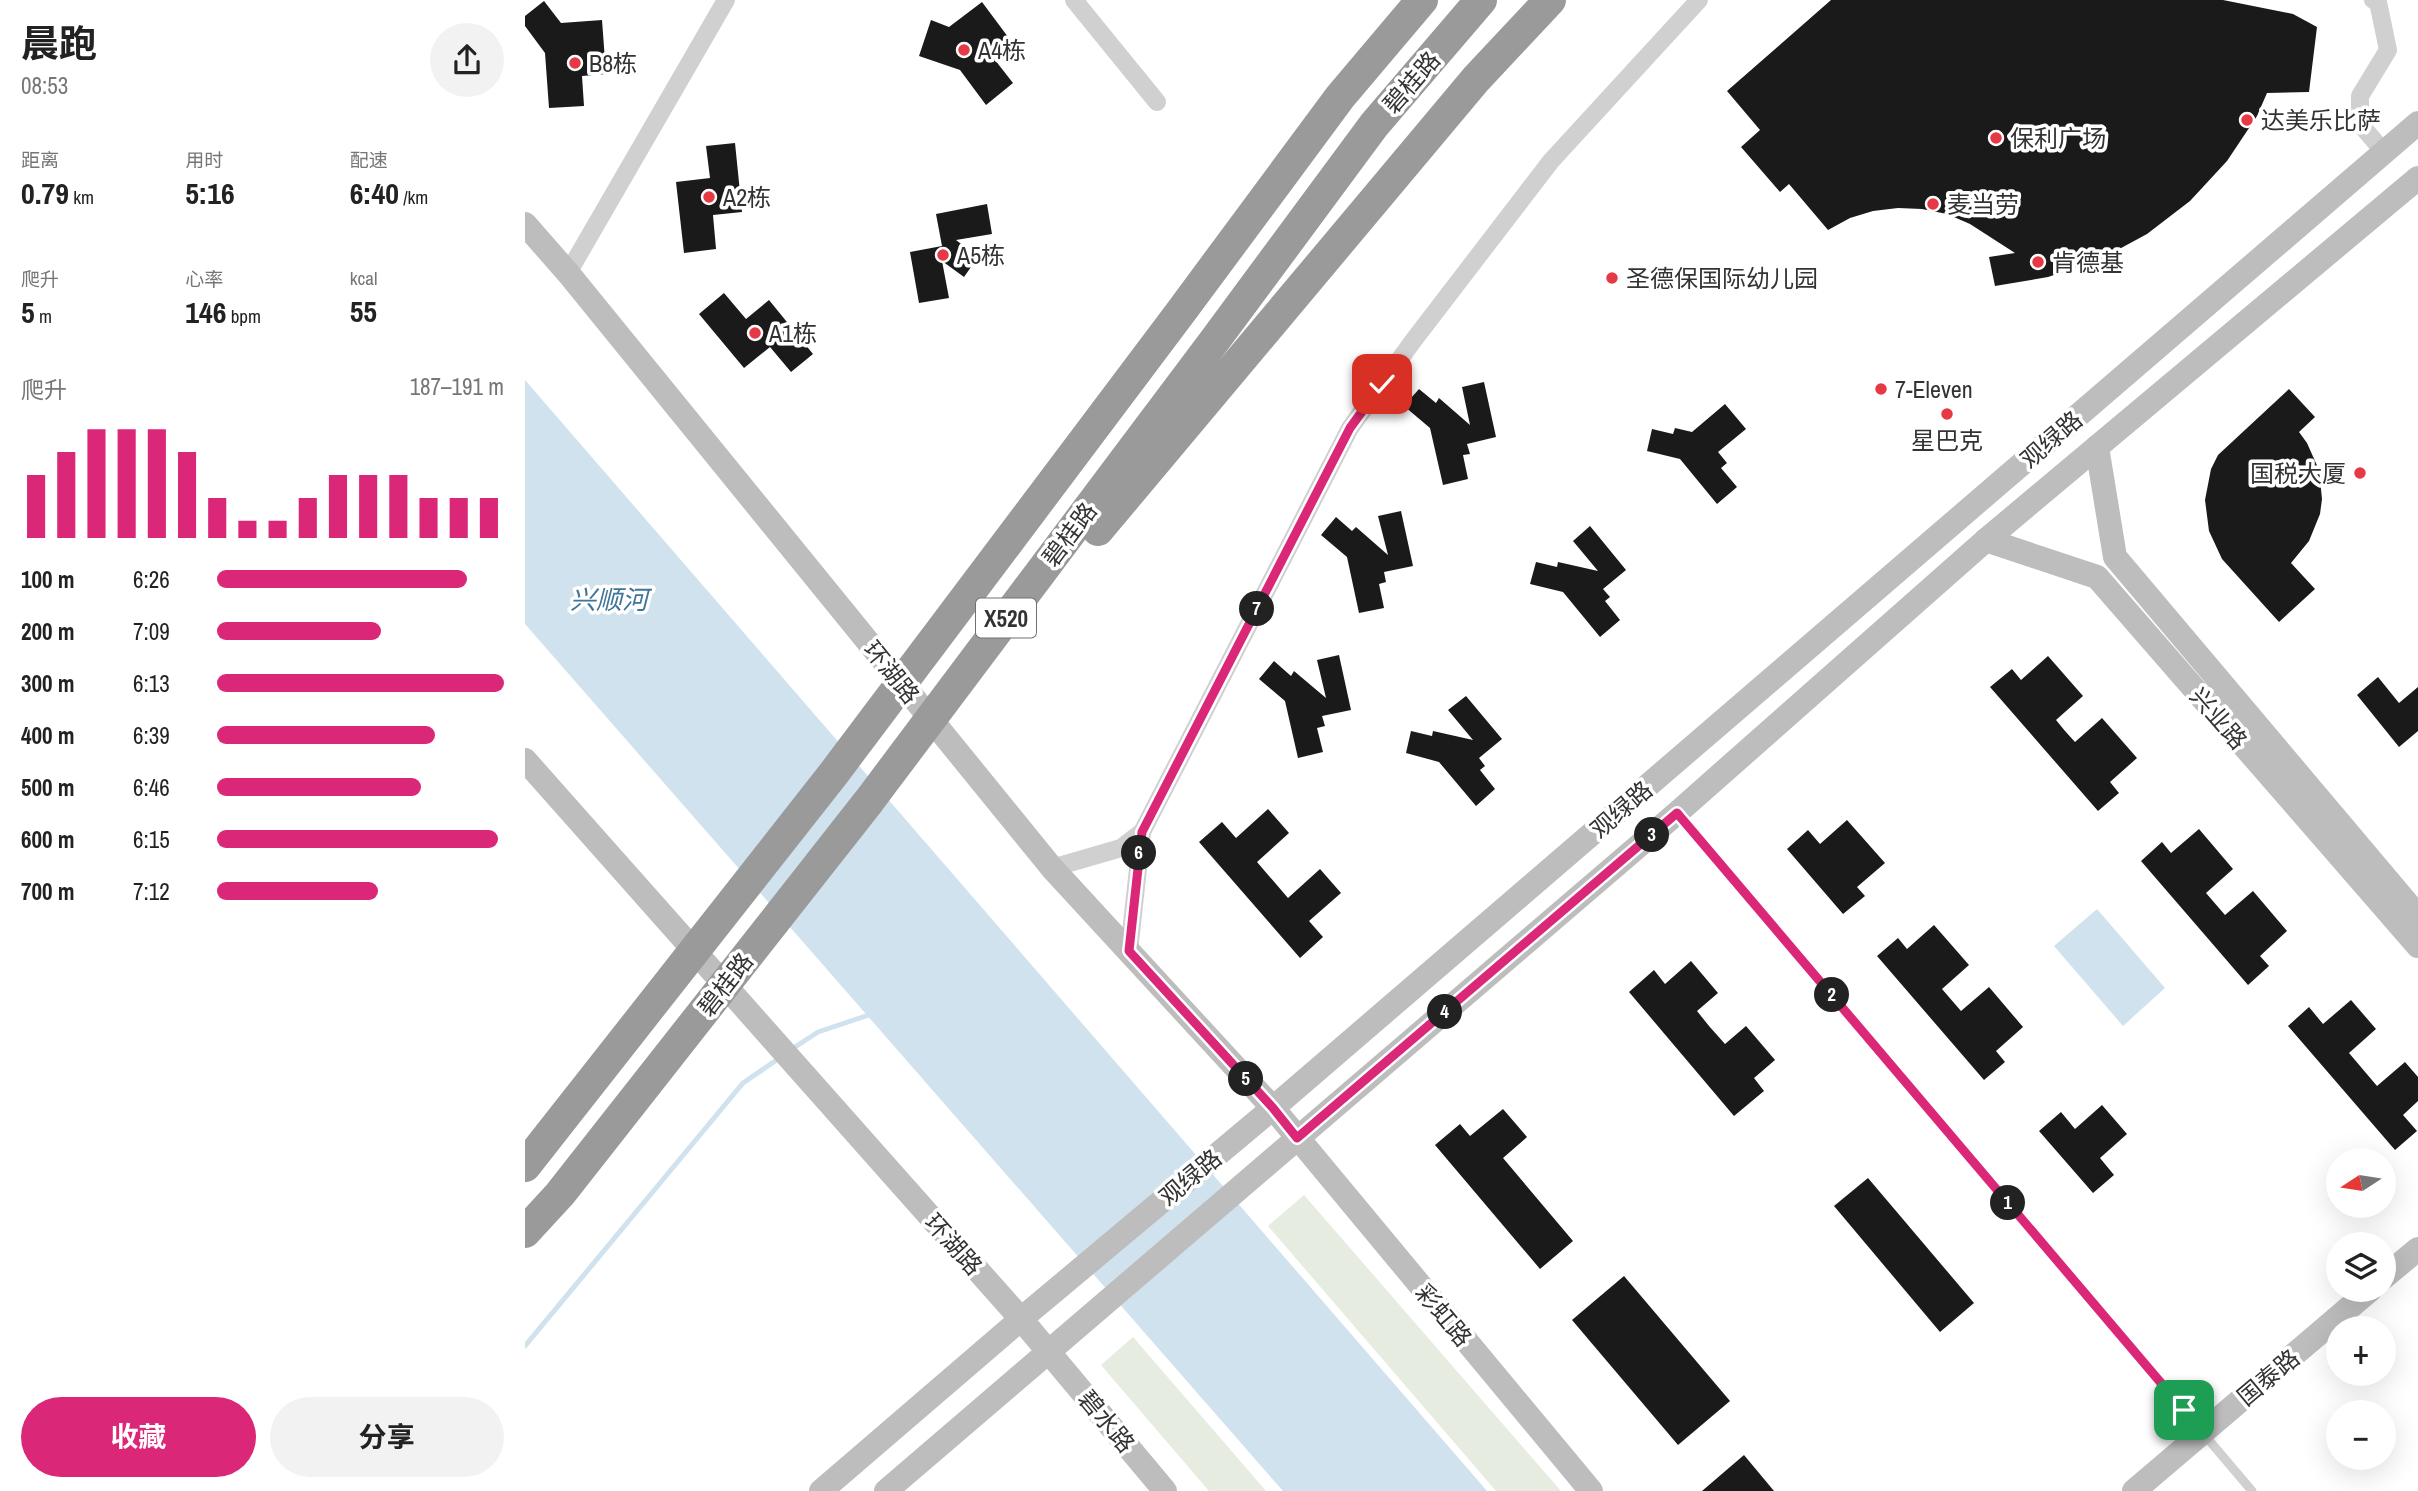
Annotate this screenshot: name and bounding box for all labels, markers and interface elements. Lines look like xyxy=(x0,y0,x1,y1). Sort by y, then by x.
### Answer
text: 晨跑 xyxy=(21,18,97,69)
button: share xyxy=(430,23,504,97)
place label: A4栋 xyxy=(977,34,1026,66)
marker: A4栋 xyxy=(956,42,972,58)
street label: 碧桂路 xyxy=(1375,44,1447,120)
place label: B8栋 xyxy=(589,47,637,79)
marker: B8栋 xyxy=(567,55,583,71)
text: 08:53 xyxy=(21,70,68,101)
place label: 达美乐比萨 xyxy=(2261,104,2381,136)
marker: 达美乐比萨 xyxy=(2239,112,2255,128)
place label: 保利广场 xyxy=(2010,122,2106,154)
marker: 保利广场 xyxy=(1988,130,2004,146)
text: 距离 xyxy=(21,147,59,173)
text: 用时 xyxy=(185,147,223,173)
text: 配速 xyxy=(350,147,388,173)
text: 0.79 xyxy=(21,173,69,213)
text: 5:16 xyxy=(185,173,235,213)
text: 6:40 xyxy=(350,173,399,213)
place label: A2栋 xyxy=(722,181,771,213)
text: km xyxy=(69,184,94,210)
text: /km xyxy=(399,184,428,210)
place label: 麦当劳 xyxy=(1947,188,2019,220)
marker: A2栋 xyxy=(701,189,717,205)
marker: 麦当劳 xyxy=(1925,196,1941,212)
place label: A5栋 xyxy=(956,239,1005,271)
place label: 肯德基 xyxy=(2052,246,2124,278)
marker: A5栋 xyxy=(935,247,951,263)
marker: 肯德基 xyxy=(2030,254,2046,270)
place label: 圣德保国际幼儿园 xyxy=(1626,262,1818,294)
text: kcal xyxy=(350,265,377,291)
text: 爬升 xyxy=(21,266,59,292)
text: 心率 xyxy=(185,266,223,292)
marker: 圣德保国际幼儿园 xyxy=(1604,270,1620,286)
text: 55 xyxy=(350,291,377,331)
text: 5 xyxy=(21,292,35,332)
text: 146 xyxy=(185,292,226,332)
text: m xyxy=(35,303,52,329)
text: bpm xyxy=(226,303,261,329)
place label: A1栋 xyxy=(768,317,817,349)
marker: A1栋 xyxy=(747,325,763,341)
pin xyxy=(1352,354,1412,414)
icon: check xyxy=(1363,365,1401,403)
text: 187–191 m xyxy=(410,371,504,402)
place label: 7-Eleven xyxy=(1895,373,1973,405)
text: 爬升 xyxy=(21,374,67,405)
marker: 7-Eleven xyxy=(1873,381,1889,397)
street label: 观绿路 xyxy=(2013,403,2089,475)
marker: 星巴克 xyxy=(1939,406,1955,422)
place label: 星巴克 xyxy=(1911,424,1983,456)
place label: 国税大厦 xyxy=(2250,457,2346,489)
marker: 国税大厦 xyxy=(2352,465,2368,481)
street label: 碧桂路 xyxy=(1035,496,1103,572)
text: 100 m xyxy=(21,564,74,595)
text: 6:26 xyxy=(133,564,170,595)
water label: 兴顺河 xyxy=(570,582,653,617)
pin: 7 xyxy=(1239,592,1275,626)
text: 7 xyxy=(1252,595,1261,621)
road number: X520 xyxy=(976,598,1036,638)
text: 200 m xyxy=(21,616,74,647)
text: 7:09 xyxy=(133,616,170,647)
street label: 环湖路 xyxy=(857,634,927,710)
text: 300 m xyxy=(21,668,74,699)
text: 6:13 xyxy=(133,668,170,699)
street label: 兴业路 xyxy=(2183,680,2255,756)
text: 400 m xyxy=(21,720,74,751)
text: 6:39 xyxy=(133,720,170,751)
text: 500 m xyxy=(21,772,74,803)
text: 6:46 xyxy=(133,772,170,803)
street label: 观绿路 xyxy=(1583,773,1659,845)
pin: 3 xyxy=(1635,818,1669,852)
text: 3 xyxy=(1647,821,1656,847)
text: 600 m xyxy=(21,824,74,855)
text: 6:15 xyxy=(133,824,170,855)
pin: 6 xyxy=(1121,836,1157,870)
text: 6 xyxy=(1134,839,1143,865)
text: 700 m xyxy=(21,876,74,907)
text: 7:12 xyxy=(133,876,170,907)
street label: 碧桂路 xyxy=(690,946,760,1022)
pin: 2 xyxy=(1815,978,1849,1012)
text: 2 xyxy=(1827,981,1836,1007)
pin: 4 xyxy=(1427,995,1462,1030)
text: 4 xyxy=(1440,998,1449,1024)
pin: 5 xyxy=(1229,1062,1263,1096)
text: 5 xyxy=(1241,1065,1250,1091)
street label: 观绿路 xyxy=(1152,1142,1228,1212)
north arrow xyxy=(2326,1148,2396,1218)
map controls xyxy=(2326,1148,2396,1470)
pin: 1 xyxy=(1991,1186,2025,1220)
text: 1 xyxy=(2003,1189,2012,1215)
street label: 环湖路 xyxy=(918,1207,990,1281)
button: layers xyxy=(2326,1232,2396,1302)
street label: 彩虹路 xyxy=(1409,1277,1479,1353)
button: + xyxy=(2326,1316,2396,1386)
street label: 国泰路 xyxy=(2230,1342,2306,1412)
pin xyxy=(2154,1380,2214,1440)
street label: 碧水路 xyxy=(1072,1383,1142,1459)
icon: arrive xyxy=(2165,1391,2203,1429)
button: 收藏 xyxy=(21,1397,256,1477)
button: 分享 xyxy=(270,1397,504,1477)
button: − xyxy=(2326,1400,2396,1470)

